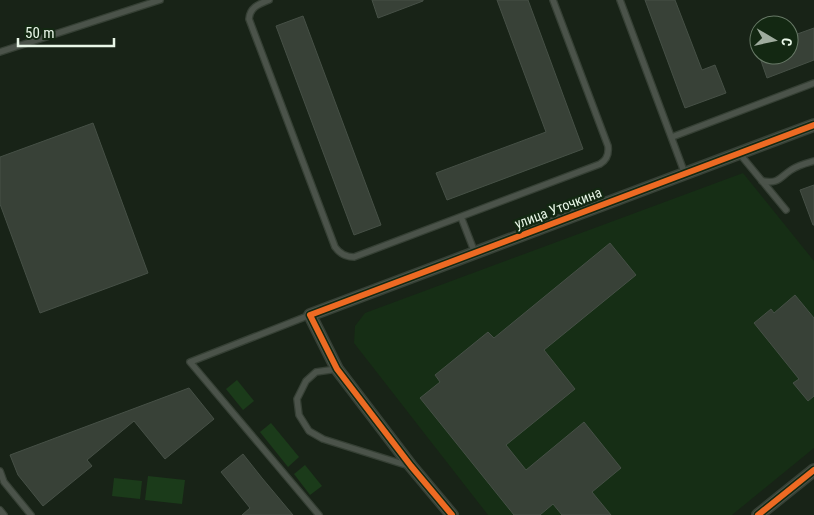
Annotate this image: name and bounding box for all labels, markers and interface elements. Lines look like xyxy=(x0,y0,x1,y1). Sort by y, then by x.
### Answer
scale bar xyxy=(18,15,114,47)
north arrow xyxy=(749,15,799,65)
text: 50 m xyxy=(25,24,55,42)
text: С xyxy=(778,37,795,47)
street label: улица Уточкина xyxy=(512,184,604,232)

